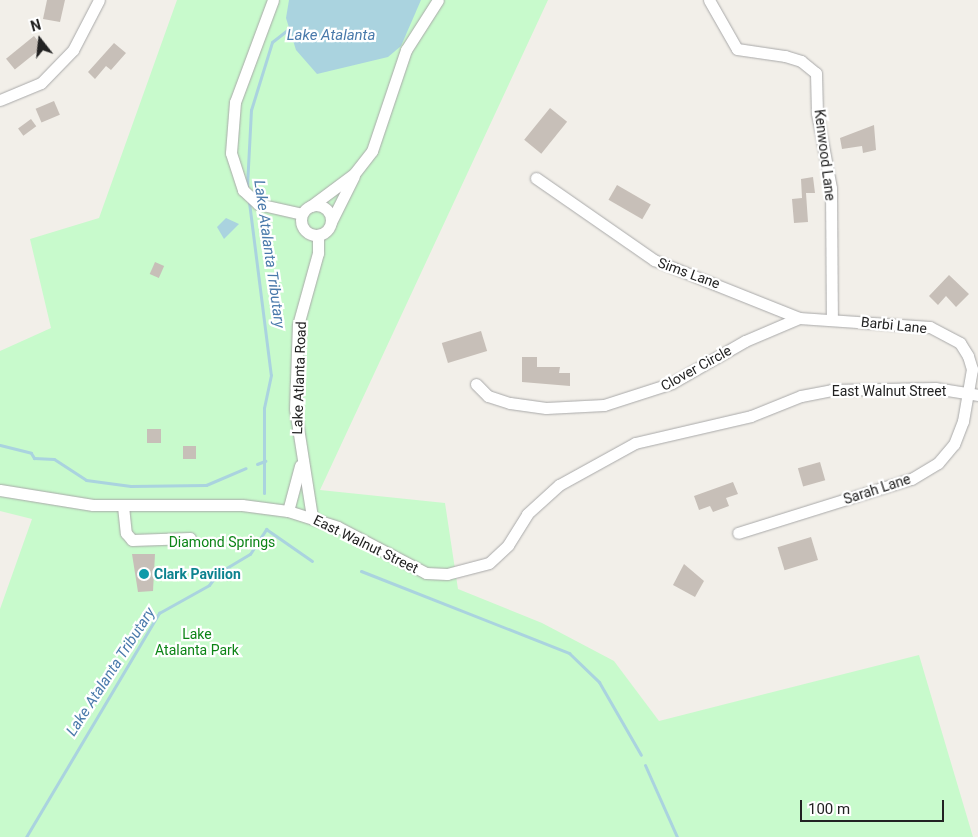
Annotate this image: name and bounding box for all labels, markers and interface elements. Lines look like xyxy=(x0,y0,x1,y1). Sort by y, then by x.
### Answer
north arrow xyxy=(15,15,65,65)
text: N xyxy=(29,17,43,35)
water label: Lake Atalanta xyxy=(287,27,375,45)
street label: Kenwood Lane xyxy=(811,108,839,202)
water label: Lake Atalanta Tributary xyxy=(250,179,288,329)
street label: Sims Lane xyxy=(656,254,722,292)
street label: Barbi Lane xyxy=(860,313,928,337)
street label: Lake Atlanta Road xyxy=(289,321,309,435)
street label: Clover Circle xyxy=(658,342,734,394)
street label: East Walnut Street xyxy=(832,383,946,399)
street label: Sarah Lane xyxy=(841,470,913,508)
street label: East Walnut Street xyxy=(311,511,421,577)
park label: Diamond Springs xyxy=(169,534,275,550)
place label: Clark Pavilion xyxy=(154,566,241,582)
marker: Clark Pavilion xyxy=(138,568,150,580)
water label: Lake Atalanta Tributary xyxy=(63,604,159,740)
park label: Lake Atalanta Park xyxy=(155,626,239,658)
scale bar xyxy=(803,790,947,822)
text: 100 m xyxy=(808,800,850,818)

